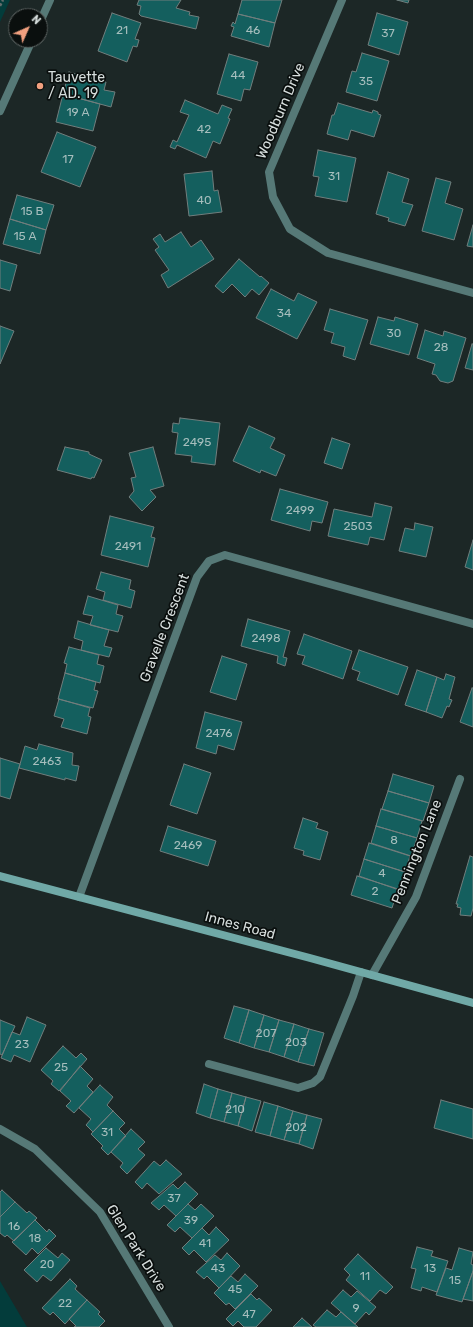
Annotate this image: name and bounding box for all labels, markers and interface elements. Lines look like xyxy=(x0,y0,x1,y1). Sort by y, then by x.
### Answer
north arrow xyxy=(8,8,48,48)
text: N xyxy=(29,12,44,27)
house number: 21 xyxy=(116,24,128,38)
house number: 46 xyxy=(246,24,260,38)
house number: 37 xyxy=(381,27,395,41)
street label: Woodburn Drive xyxy=(253,60,309,162)
house number: 44 xyxy=(231,69,245,83)
place label: Tauvette / AD. 19 xyxy=(48,70,105,102)
house number: 35 xyxy=(359,75,373,89)
marker: Tauvette / AD. 19 xyxy=(35,81,45,91)
house number: 19 A xyxy=(66,106,90,120)
house number: 42 xyxy=(197,123,211,137)
house number: 17 xyxy=(62,153,74,167)
house number: 31 xyxy=(328,170,340,184)
house number: 40 xyxy=(196,194,212,208)
house number: 15 B xyxy=(20,205,44,219)
house number: 15 A xyxy=(13,230,37,244)
house number: 34 xyxy=(277,307,291,321)
house number: 30 xyxy=(387,327,401,341)
house number: 28 xyxy=(434,341,448,355)
house number: 2495 xyxy=(183,436,211,450)
house number: 2499 xyxy=(286,504,314,518)
house number: 2503 xyxy=(343,520,373,534)
house number: 2491 xyxy=(115,540,141,554)
street label: Gravelle Crescent xyxy=(137,571,193,685)
house number: 2498 xyxy=(251,632,281,646)
house number: 2476 xyxy=(205,727,233,741)
house number: 2463 xyxy=(33,755,61,769)
street label: Pennington Lane xyxy=(388,797,446,907)
house number: 8 xyxy=(390,834,398,848)
house number: 2469 xyxy=(174,839,202,853)
house number: 4 xyxy=(378,867,386,881)
house number: 2 xyxy=(371,885,379,899)
street label: Innes Road xyxy=(203,909,277,943)
house number: 207 xyxy=(256,1027,276,1041)
house number: 203 xyxy=(285,1036,307,1050)
house number: 23 xyxy=(15,1038,29,1052)
house number: 25 xyxy=(54,1061,68,1075)
house number: 210 xyxy=(225,1103,245,1117)
house number: 202 xyxy=(285,1121,307,1135)
house number: 31 xyxy=(101,1126,113,1140)
house number: 37 xyxy=(167,1192,181,1206)
street label: Glen Park Drive xyxy=(103,1202,169,1294)
house number: 39 xyxy=(184,1214,198,1228)
house number: 16 xyxy=(8,1220,20,1234)
house number: 18 xyxy=(29,1232,41,1246)
house number: 41 xyxy=(199,1237,211,1251)
house number: 20 xyxy=(40,1258,54,1272)
house number: 43 xyxy=(211,1262,225,1276)
house number: 13 xyxy=(424,1262,436,1276)
house number: 11 xyxy=(360,1270,370,1284)
house number: 15 xyxy=(449,1274,461,1288)
house number: 45 xyxy=(228,1283,242,1297)
house number: 22 xyxy=(58,1297,72,1311)
house number: 9 xyxy=(352,1302,360,1316)
house number: 47 xyxy=(242,1308,256,1322)

